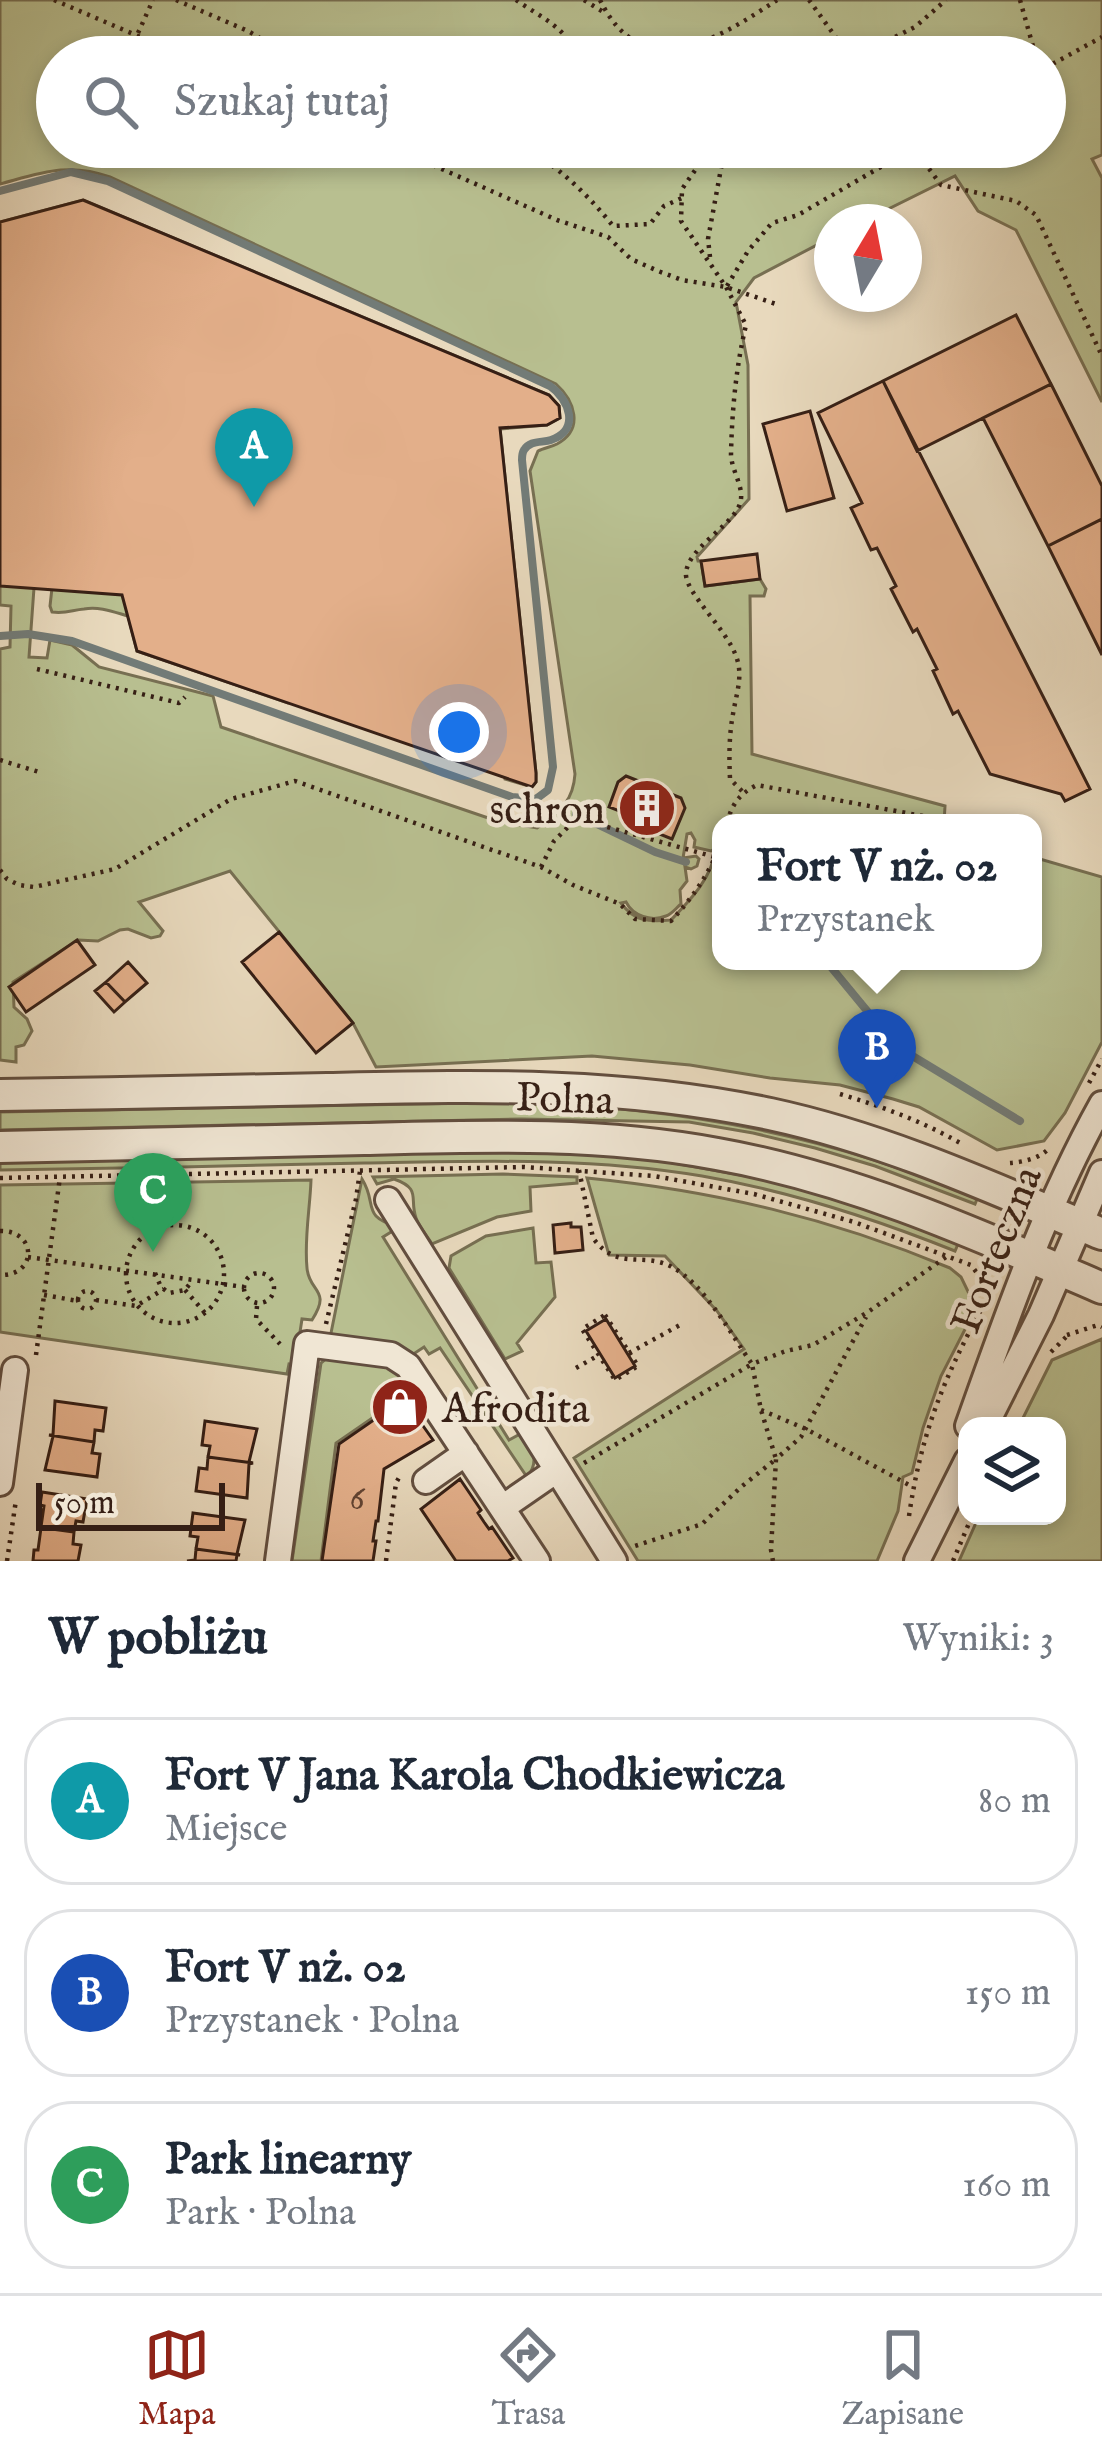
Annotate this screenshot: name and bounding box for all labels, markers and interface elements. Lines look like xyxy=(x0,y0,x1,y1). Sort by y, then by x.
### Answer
search box xyxy=(36,36,1066,168)
icon: search xyxy=(78,69,144,135)
text: Szukaj tutaj xyxy=(174,74,390,131)
north arrow xyxy=(814,204,922,312)
pin: A xyxy=(215,408,293,507)
your location xyxy=(429,702,489,762)
building icon: schron xyxy=(616,777,678,839)
place label: schron xyxy=(490,785,605,838)
popup xyxy=(712,814,1042,970)
text: Fort V nż. 02 xyxy=(757,839,997,896)
text: Przystanek xyxy=(757,896,934,945)
pin: B xyxy=(838,1009,916,1108)
street label: Polna xyxy=(515,1072,616,1129)
pin: C xyxy=(114,1153,192,1252)
street label: Forteczna xyxy=(941,1158,1056,1342)
shop icon: Afrodita xyxy=(369,1376,431,1438)
place label: Afrodita xyxy=(441,1384,591,1437)
map controls xyxy=(958,1417,1066,1525)
button: layers xyxy=(958,1417,1066,1525)
house number: 6 xyxy=(349,1476,365,1522)
scale bar xyxy=(36,1477,225,1530)
text: 50 m xyxy=(54,1483,115,1525)
text: W pobliżu xyxy=(48,1607,268,1672)
text: Wyniki: 3 xyxy=(902,1615,1054,1664)
text: Fort V Jana Karola Chodkiewicza xyxy=(165,1748,784,1805)
text: A xyxy=(77,1777,103,1826)
text: 80 m xyxy=(978,1777,1051,1826)
text: Miejsce xyxy=(165,1805,287,1854)
text: Fort V nż. 02 xyxy=(165,1940,406,1997)
text: B xyxy=(77,1969,103,2018)
text: 150 m xyxy=(965,1969,1051,2018)
text: Przystanek · Polna xyxy=(165,1997,459,2046)
text: Park linearny xyxy=(165,2132,411,2189)
text: C xyxy=(76,2161,104,2210)
text: 160 m xyxy=(962,2161,1051,2210)
text: Park · Polna xyxy=(165,2189,356,2238)
tab: Mapa xyxy=(138,2322,215,2436)
tab: Trasa xyxy=(492,2322,565,2436)
tab: Zapisane xyxy=(841,2322,964,2436)

